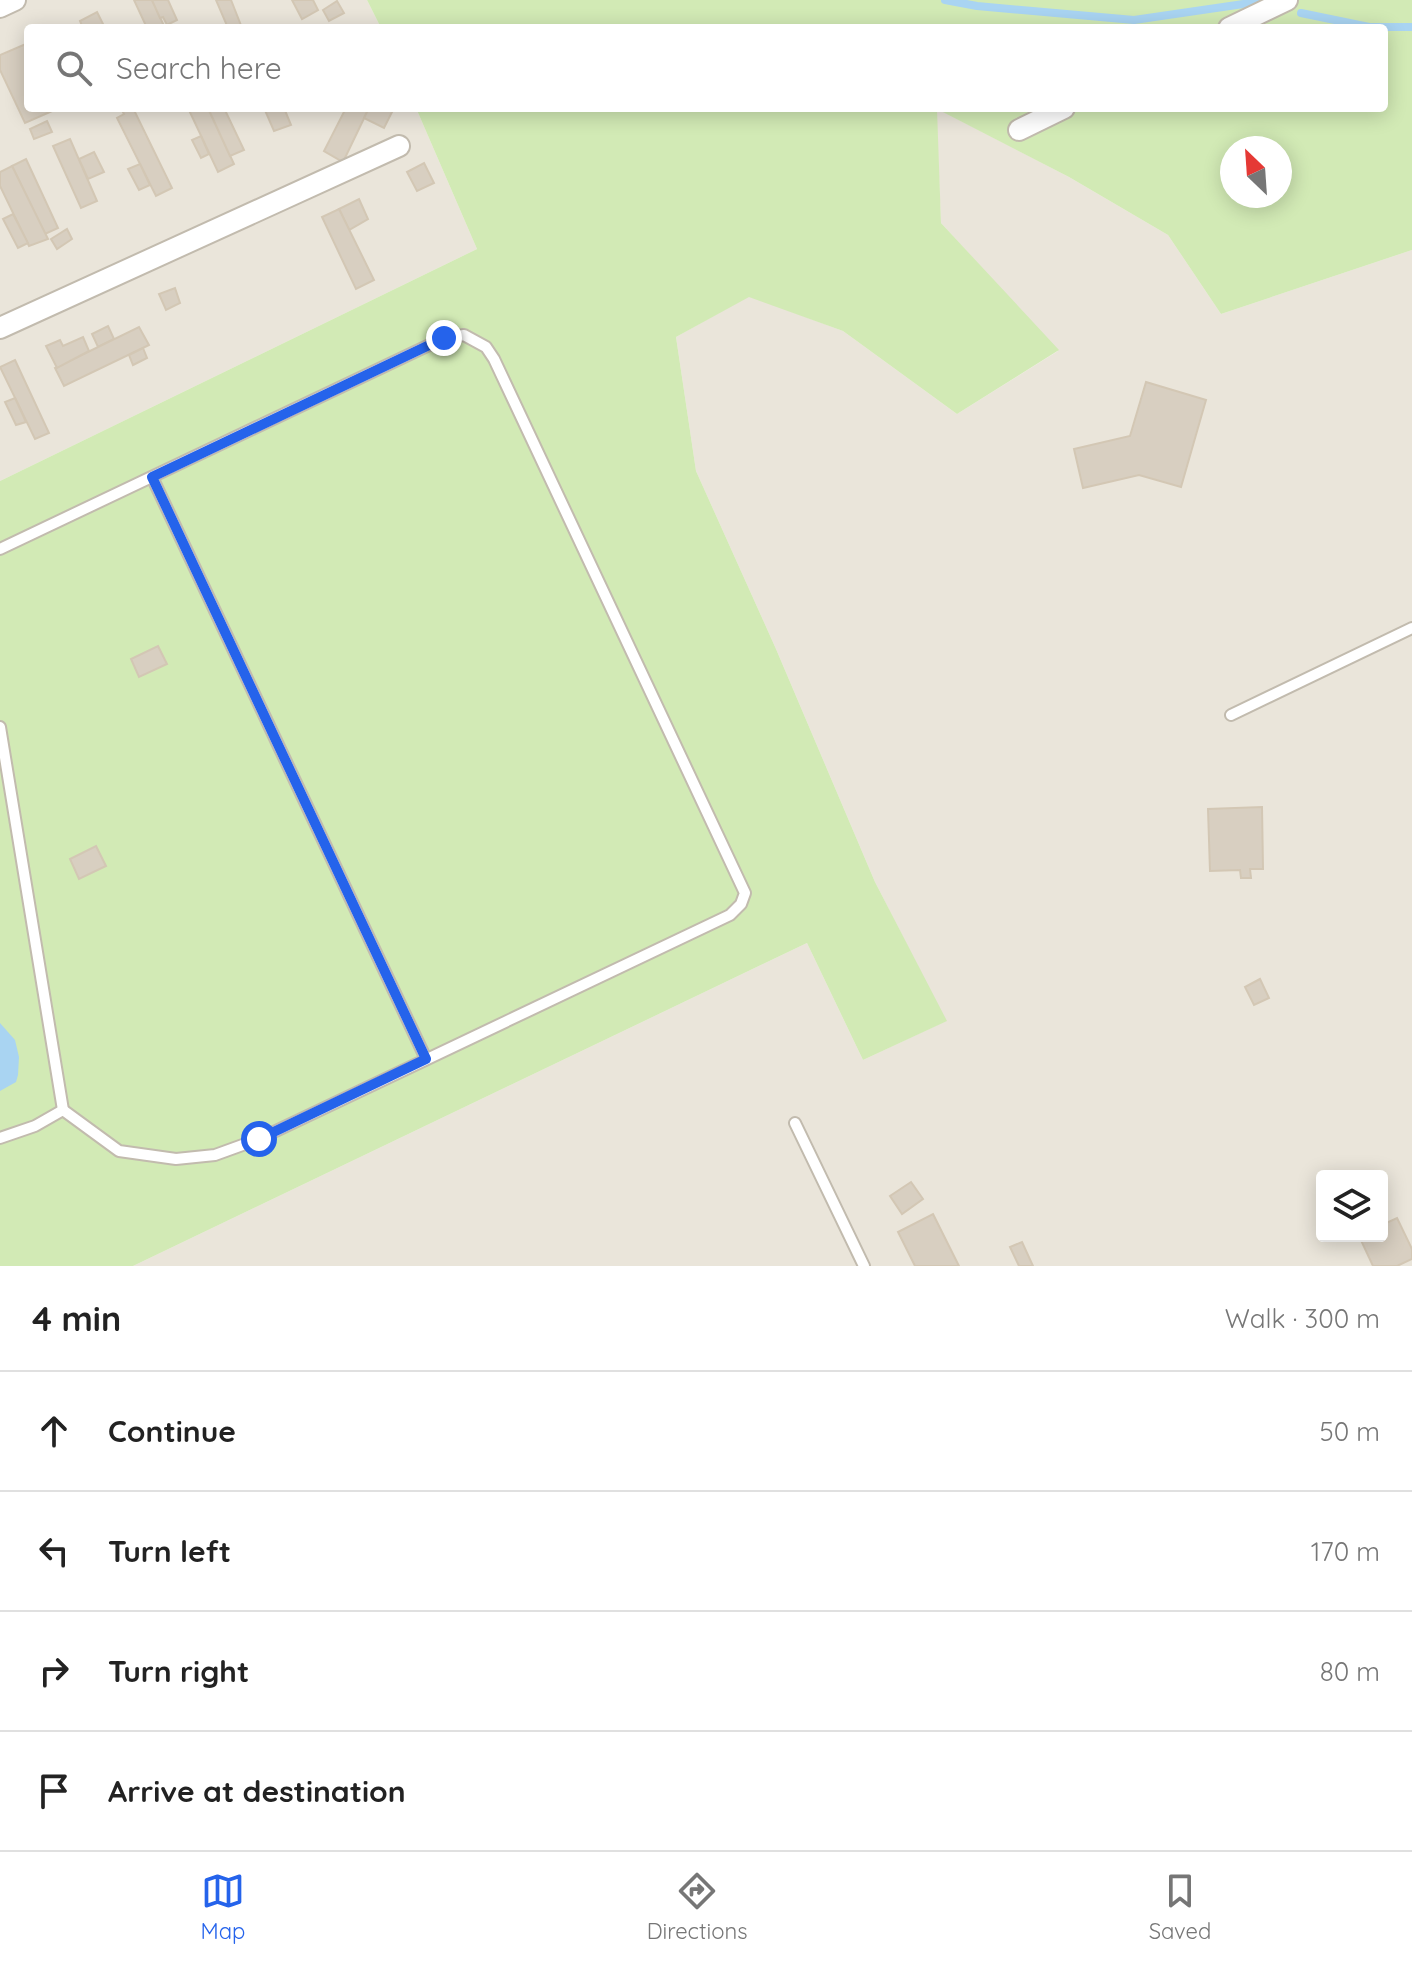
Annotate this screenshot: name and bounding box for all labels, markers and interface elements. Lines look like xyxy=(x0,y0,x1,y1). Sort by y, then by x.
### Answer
search box xyxy=(24,24,1388,112)
icon: search xyxy=(52,46,96,90)
text: Search here xyxy=(116,49,282,87)
north arrow xyxy=(1220,136,1292,208)
route end xyxy=(426,320,462,356)
route start xyxy=(241,1121,277,1157)
map controls xyxy=(1316,1170,1388,1242)
button: layers xyxy=(1316,1170,1388,1242)
text: 4 min xyxy=(32,1297,121,1340)
text: Walk · 300 m xyxy=(1225,1302,1380,1335)
icon: ahead xyxy=(32,1409,76,1453)
text: Continue xyxy=(108,1412,236,1450)
text: 50 m xyxy=(1320,1415,1380,1448)
icon: left xyxy=(32,1529,76,1573)
text: Turn left xyxy=(108,1532,231,1570)
text: 170 m xyxy=(1311,1535,1380,1568)
icon: right xyxy=(32,1649,76,1693)
text: Turn right xyxy=(108,1652,249,1690)
text: 80 m xyxy=(1320,1655,1380,1688)
icon: arrive xyxy=(32,1769,76,1813)
text: Arrive at destination xyxy=(108,1772,406,1810)
tab: Map xyxy=(201,1869,245,1945)
tab: Directions xyxy=(647,1869,747,1945)
tab: Saved xyxy=(1149,1869,1211,1945)

